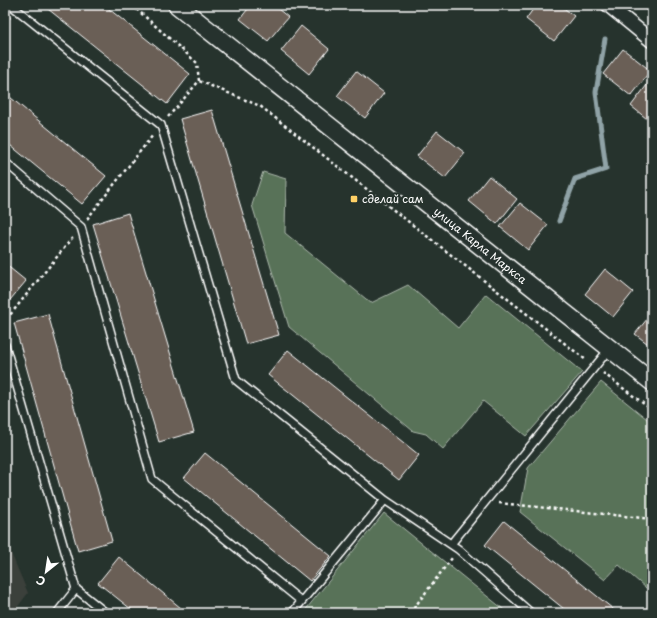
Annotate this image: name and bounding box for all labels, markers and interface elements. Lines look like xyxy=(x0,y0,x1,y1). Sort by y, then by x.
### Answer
place label: сделай сам xyxy=(362,190,424,207)
marker: сделай сам xyxy=(349,194,359,204)
street label: улица Карла Маркса xyxy=(430,203,531,288)
north arrow xyxy=(26,552,66,592)
text: С xyxy=(33,572,49,591)

